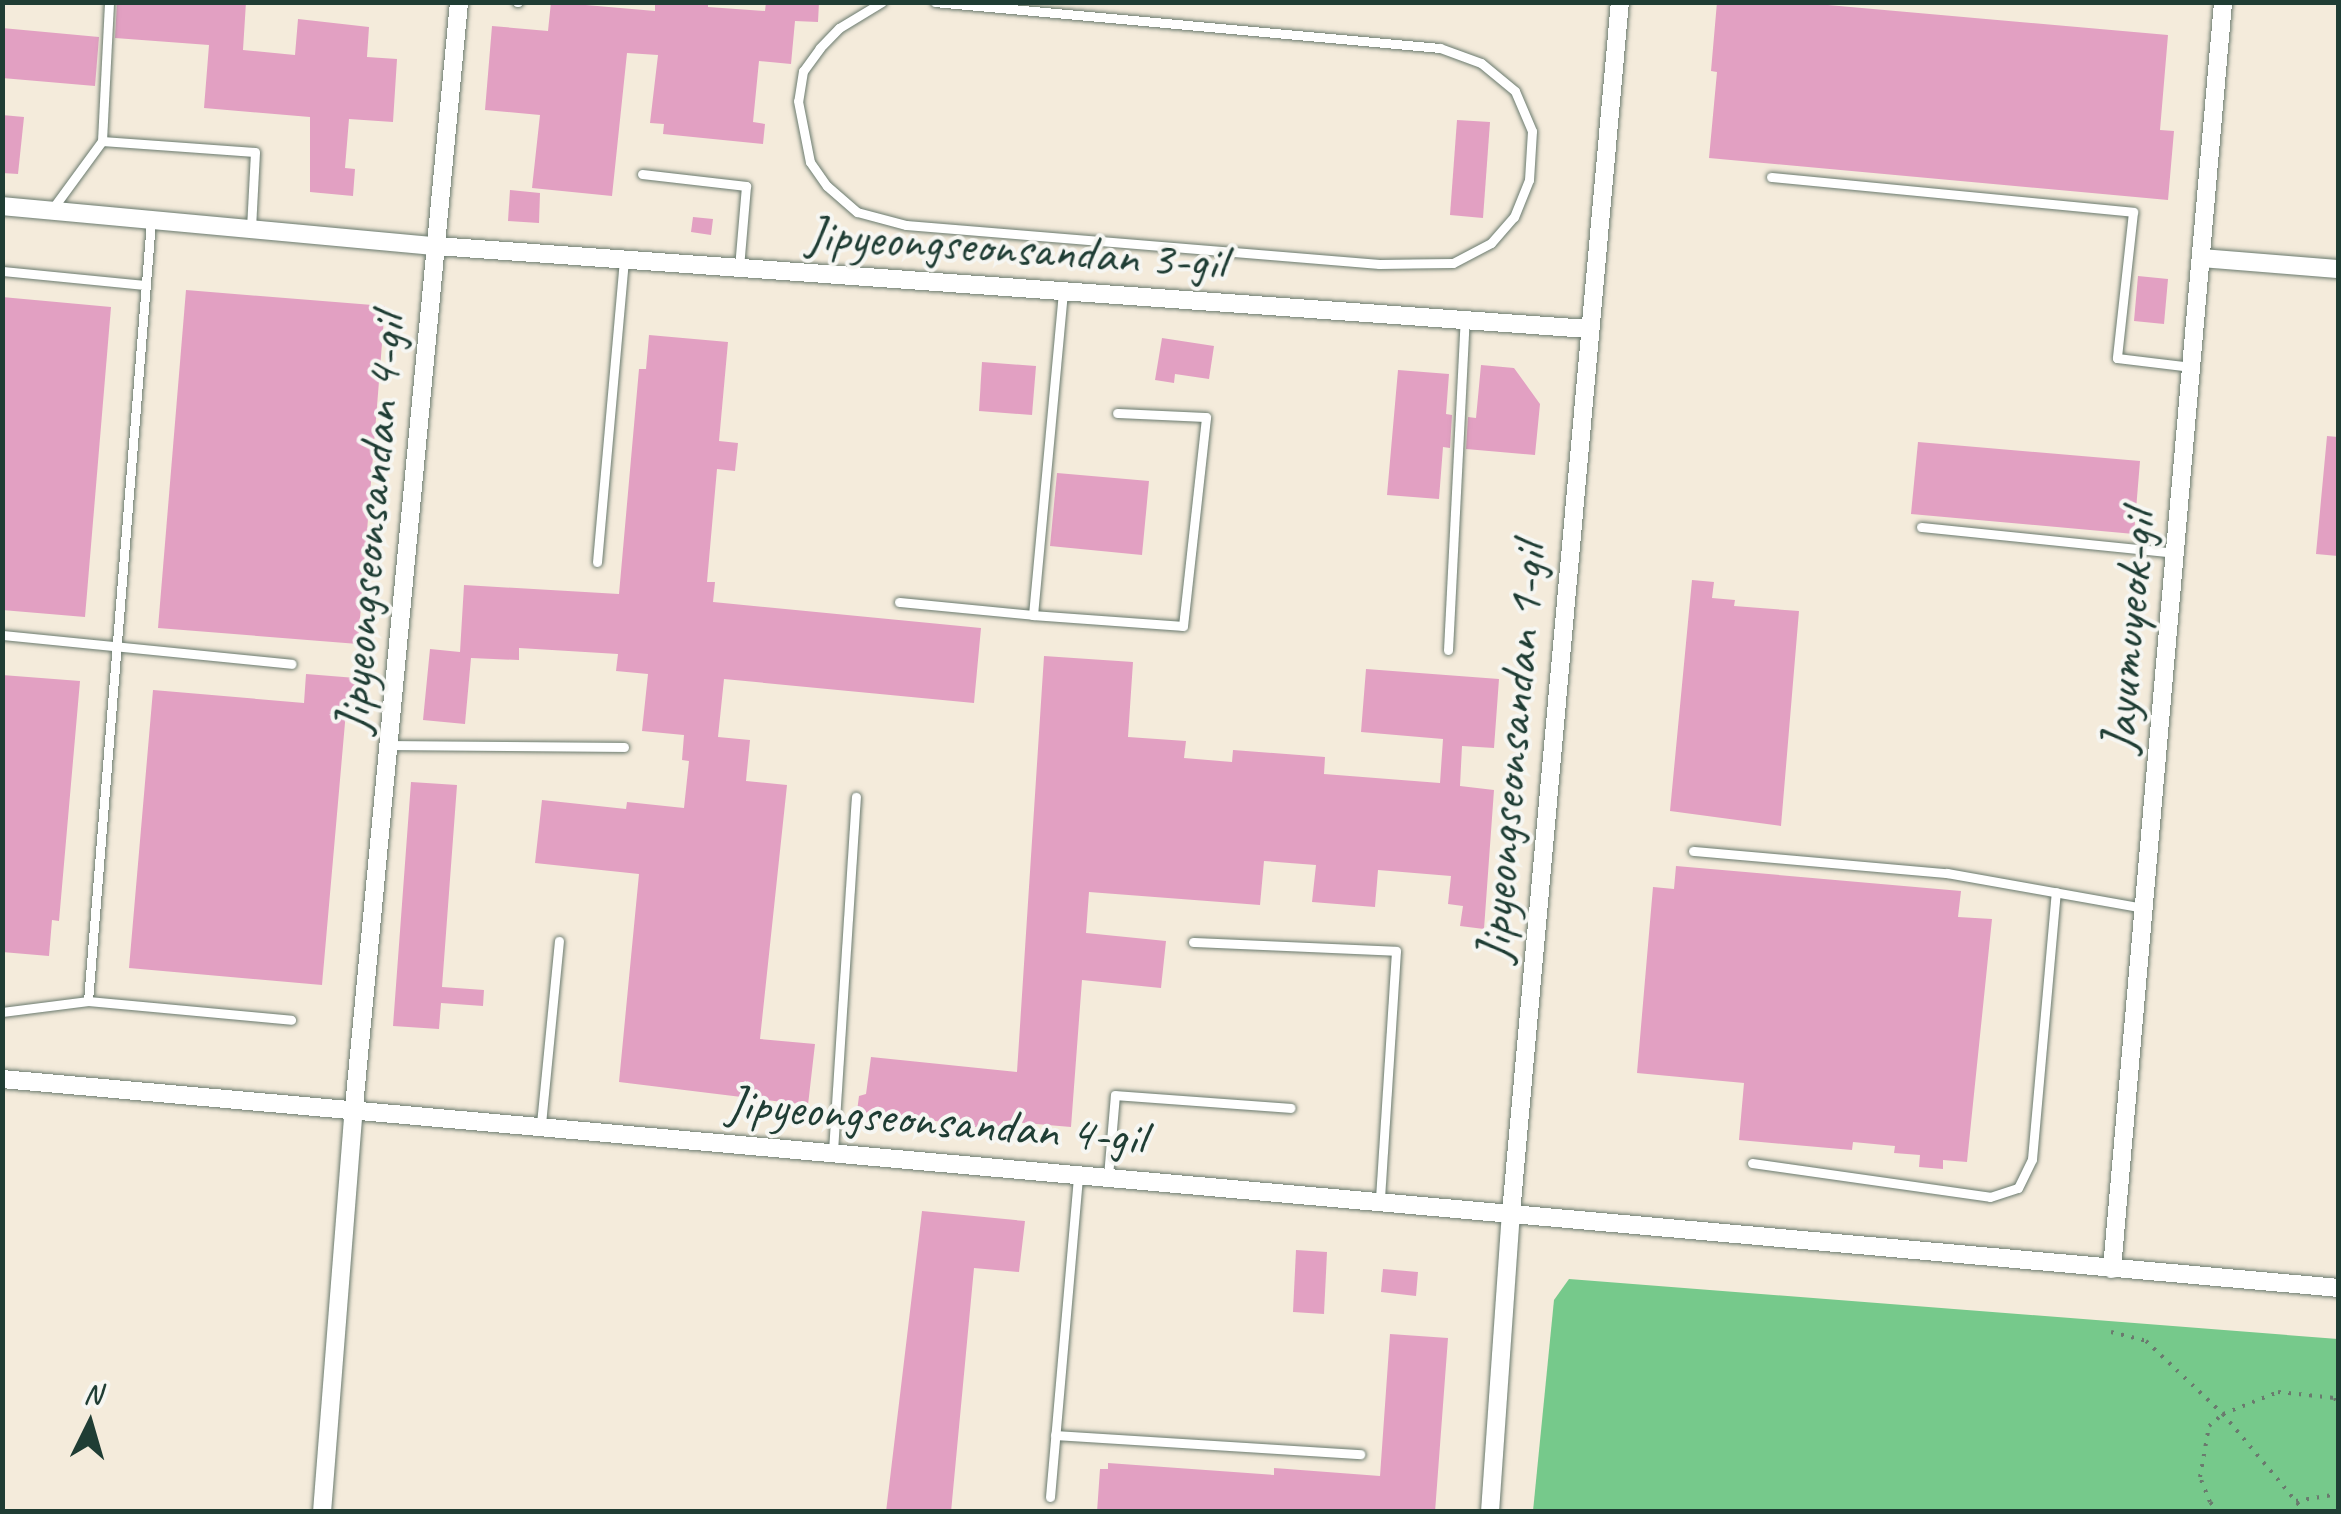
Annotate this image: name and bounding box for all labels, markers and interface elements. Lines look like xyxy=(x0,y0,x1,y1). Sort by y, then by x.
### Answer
street label: Jipyeongseonsandan 3-gil xyxy=(805,203,1227,293)
street label: Jipyeongseonsandan 4-gil xyxy=(322,312,418,736)
street label: Jayumuyeok-gil xyxy=(2088,509,2168,755)
street label: Jipyeongseonsandan 1-gil xyxy=(1463,541,1559,965)
street label: Jipyeongseonsandan 4-gil xyxy=(724,1072,1148,1168)
north arrow xyxy=(40,1374,140,1474)
text: N xyxy=(82,1375,103,1412)

